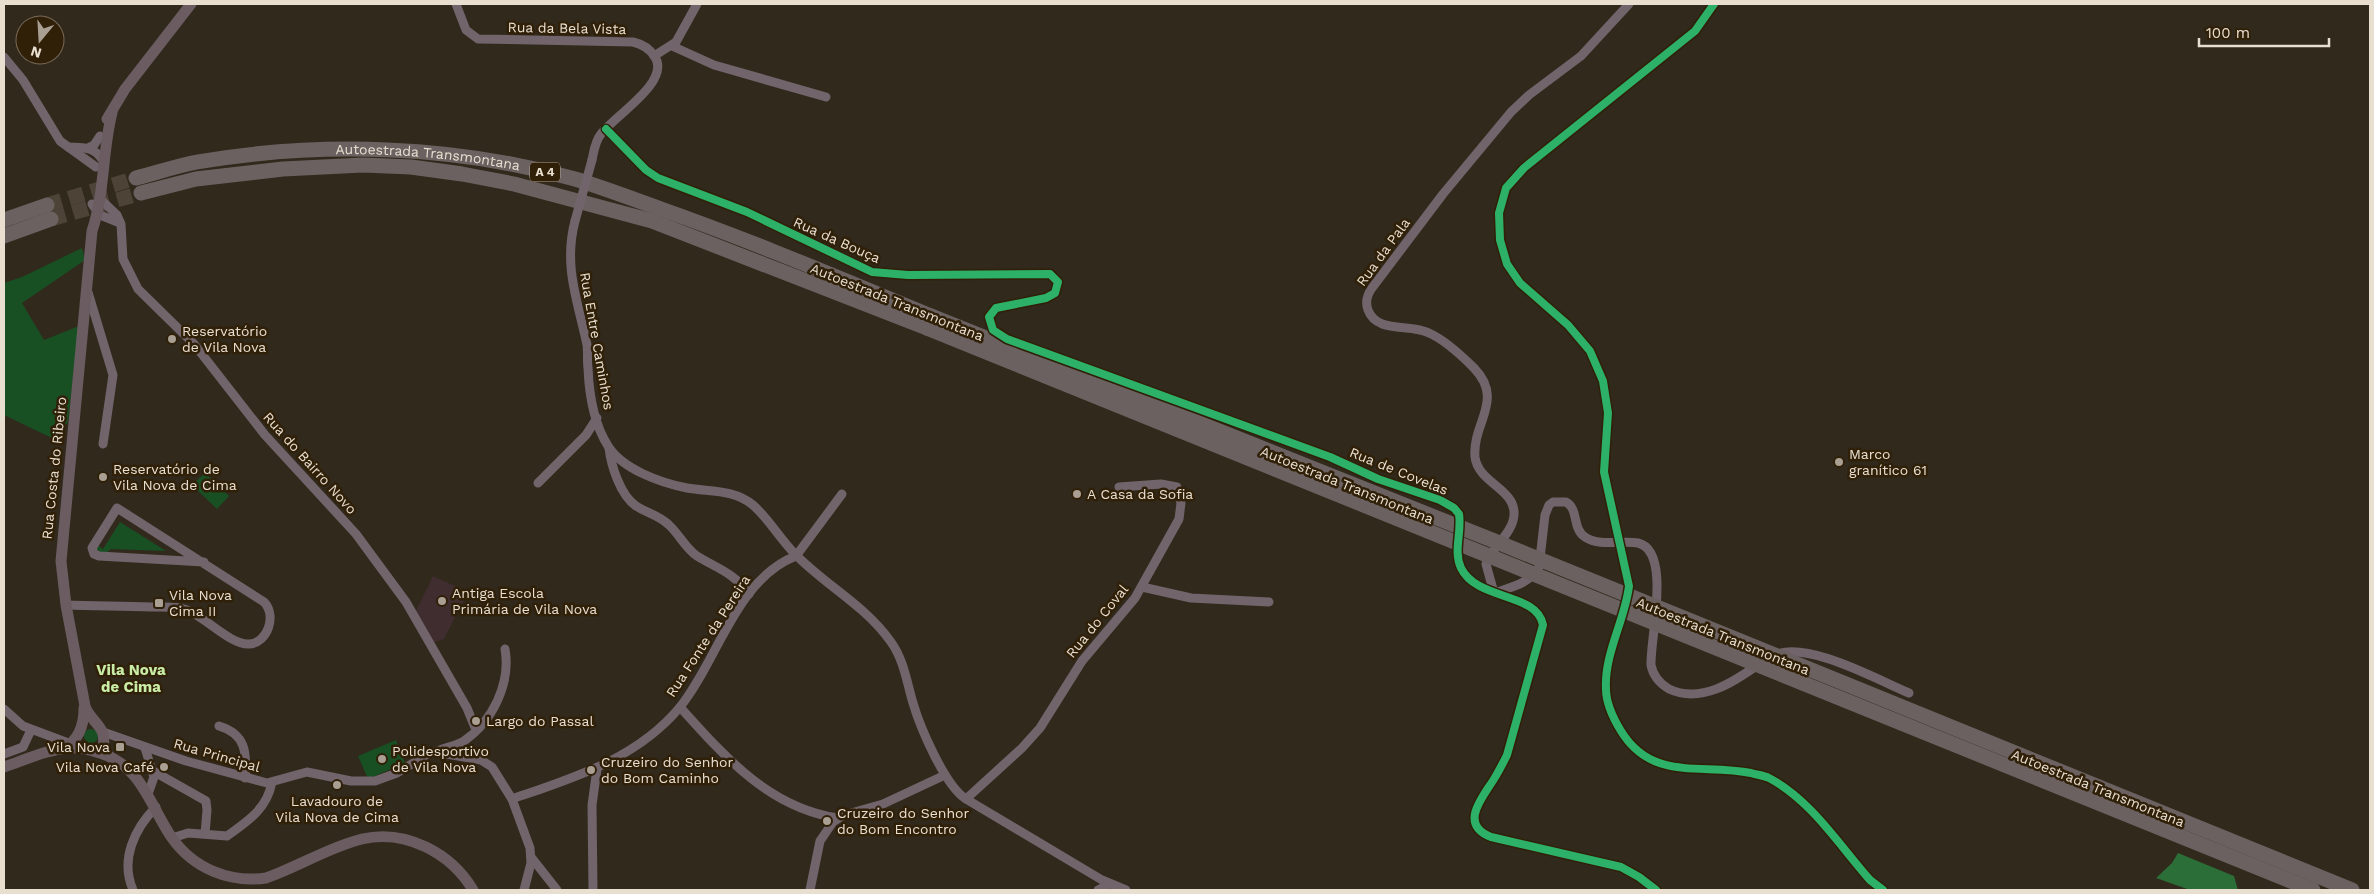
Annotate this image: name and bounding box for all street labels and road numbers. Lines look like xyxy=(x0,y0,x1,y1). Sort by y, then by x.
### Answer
street label: Rua da Bela Vista xyxy=(508,19,627,37)
street label: Autoestrada Transmontana xyxy=(335,141,522,174)
road number: A 4 xyxy=(530,162,560,182)
street label: Rua da Bouça xyxy=(791,214,883,266)
street label: Rua da Pala xyxy=(1353,215,1413,289)
street label: Autoestrada Transmontana xyxy=(808,260,986,344)
street label: Rua Entre Caminhos xyxy=(577,271,617,411)
street label: Rua Costa do Ribeiro xyxy=(39,396,69,540)
street label: Rua do Bairro Novo xyxy=(260,409,360,517)
street label: Autoestrada Transmontana xyxy=(1258,443,1436,527)
street label: Rua de Covelas xyxy=(1347,444,1451,498)
street label: Rua Fonte da Pereira xyxy=(663,572,753,700)
street label: Rua do Coval xyxy=(1063,581,1132,661)
street label: Autoestrada Transmontana xyxy=(1634,594,1812,678)
street label: Rua Principal xyxy=(172,735,263,775)
street label: Autoestrada Transmontana xyxy=(2009,746,2187,830)

